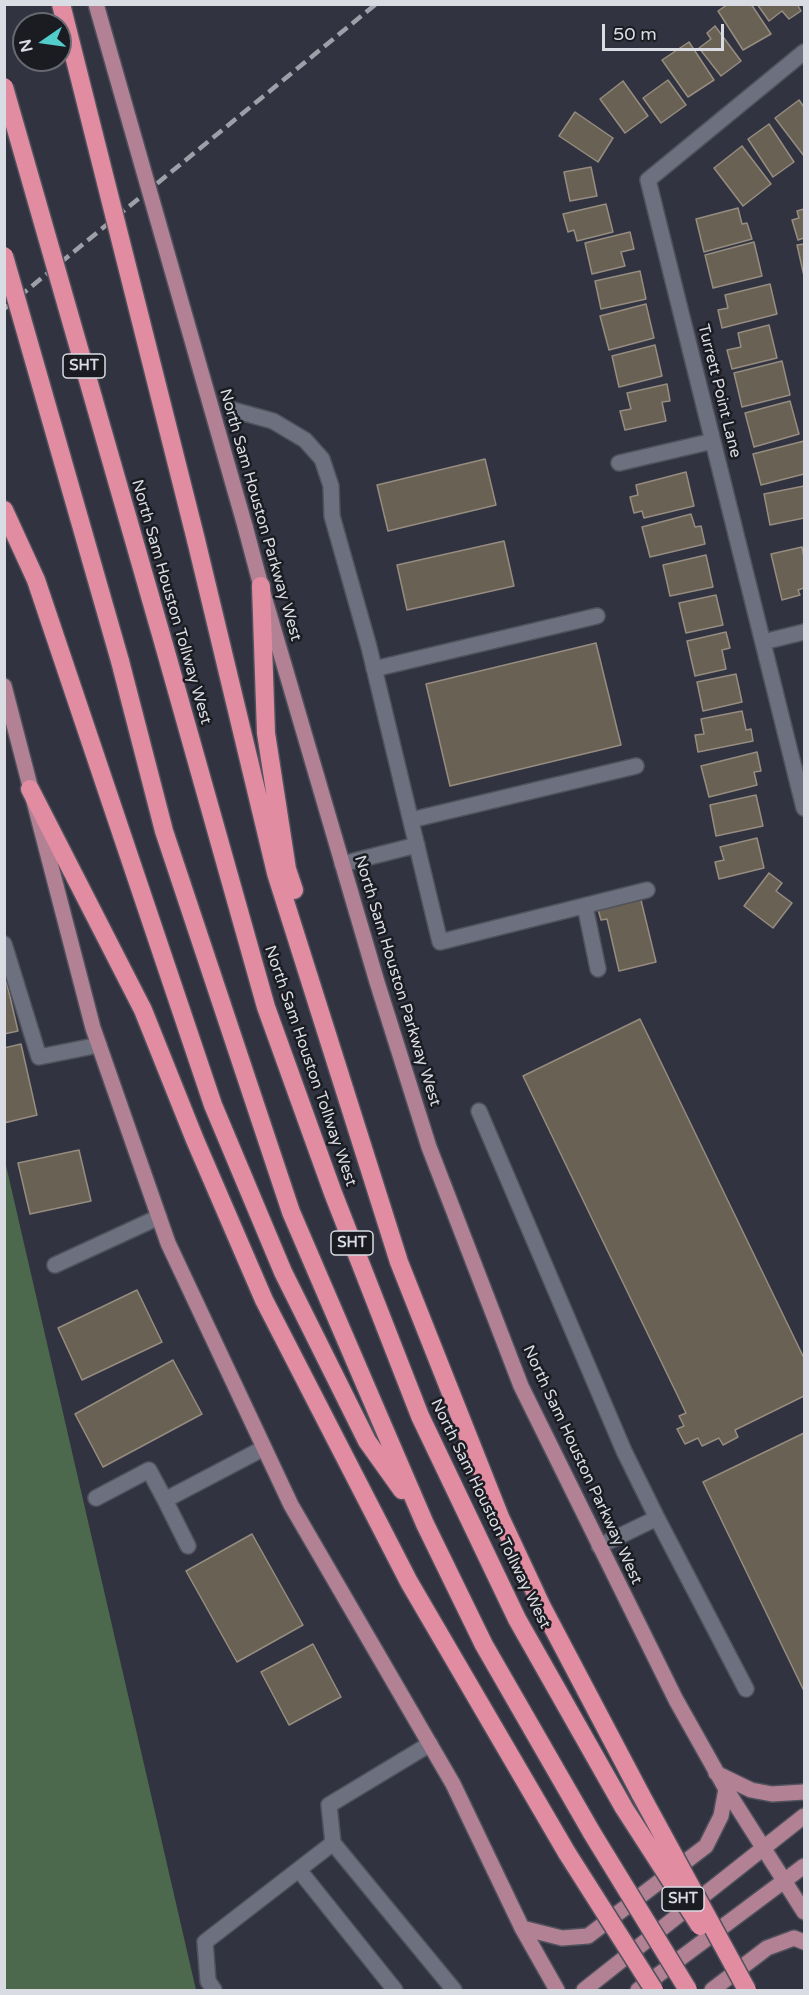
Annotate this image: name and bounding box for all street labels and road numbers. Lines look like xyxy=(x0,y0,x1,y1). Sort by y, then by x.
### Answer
street label: Turrett Point Lane xyxy=(693,322,745,460)
road number: SHT xyxy=(63,354,105,378)
street label: North Sam Houston Parkway West xyxy=(215,387,305,643)
street label: North Sam Houston Tollway West xyxy=(127,477,215,727)
street label: North Sam Houston Parkway West xyxy=(350,853,444,1109)
street label: North Sam Houston Tollway West xyxy=(260,943,360,1189)
road number: SHT xyxy=(331,1231,373,1255)
street label: North Sam Houston Parkway West xyxy=(518,1343,646,1587)
street label: North Sam Houston Tollway West xyxy=(426,1396,554,1632)
road number: SHT xyxy=(662,1887,704,1911)

